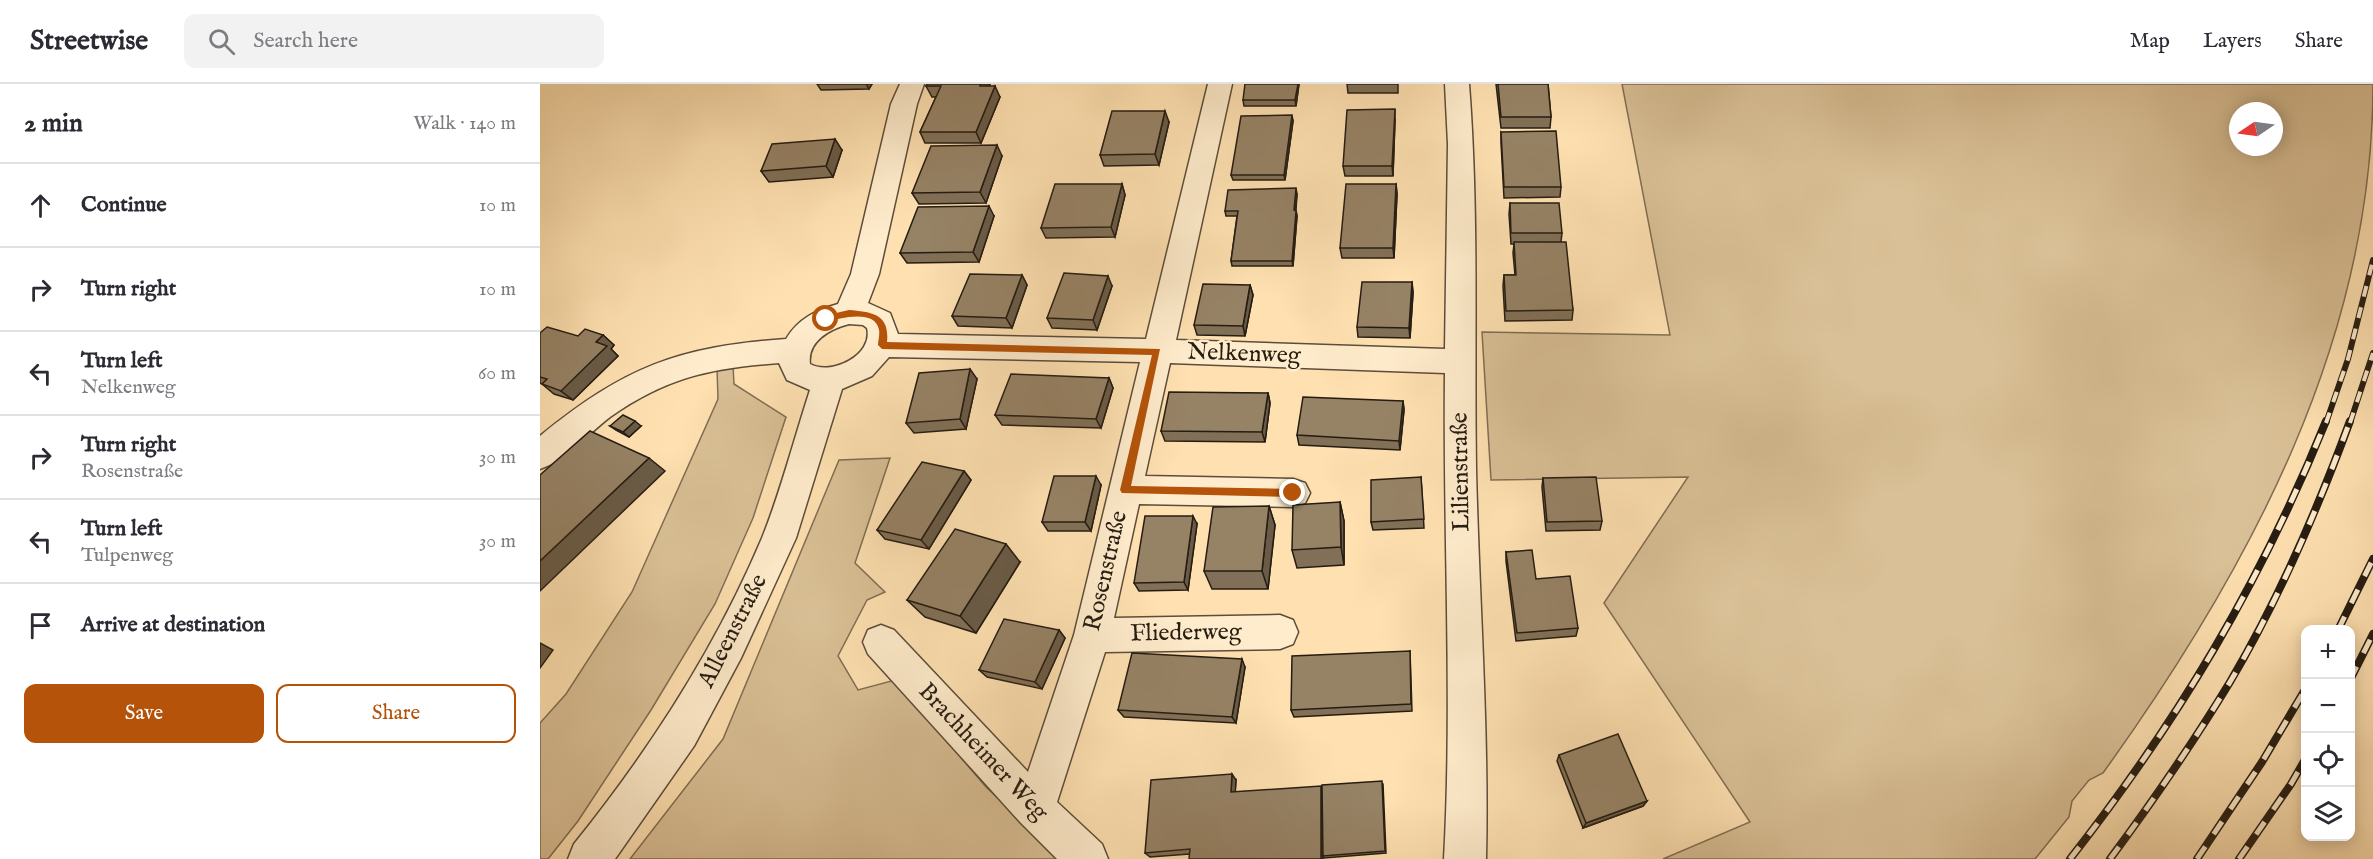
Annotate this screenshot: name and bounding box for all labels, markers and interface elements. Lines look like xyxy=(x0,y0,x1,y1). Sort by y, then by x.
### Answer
search box xyxy=(184,14,604,68)
text: Streetwise xyxy=(30,24,148,59)
icon: search xyxy=(205,25,238,58)
text: Search here xyxy=(253,27,358,55)
text: Map xyxy=(2130,28,2170,55)
text: Layers xyxy=(2203,28,2262,55)
text: Share xyxy=(2295,28,2343,55)
north arrow xyxy=(2229,102,2283,156)
text: 2 min xyxy=(24,107,83,140)
text: Walk · 140 m xyxy=(413,111,516,136)
icon: ahead xyxy=(24,189,57,222)
text: Continue xyxy=(81,191,167,219)
text: 10 m xyxy=(479,193,516,218)
icon: right xyxy=(24,273,57,306)
text: Turn right xyxy=(81,275,176,303)
text: 10 m xyxy=(479,277,516,302)
route start xyxy=(812,305,838,331)
street label: Nelkenweg xyxy=(1187,337,1302,372)
text: Turn left xyxy=(81,347,163,375)
icon: left xyxy=(24,357,57,390)
text: 60 m xyxy=(478,361,516,386)
text: Nelkenweg xyxy=(81,375,176,400)
street label: Lilienstraße xyxy=(1444,412,1478,532)
text: Turn right xyxy=(81,431,176,459)
icon: right xyxy=(24,441,57,474)
text: 30 m xyxy=(479,445,516,470)
text: Rosenstraße xyxy=(81,459,183,484)
route end xyxy=(1279,479,1305,505)
street label: Rosenstraße xyxy=(1077,508,1135,634)
text: Turn left xyxy=(81,515,163,543)
icon: left xyxy=(24,525,57,558)
text: 30 m xyxy=(479,529,516,554)
text: Tulpenweg xyxy=(81,543,173,568)
street label: Alleenstraße xyxy=(691,569,775,694)
icon: arrive xyxy=(24,609,57,642)
text: Arrive at destination xyxy=(81,611,265,639)
street label: Fliederweg xyxy=(1130,617,1243,649)
map controls xyxy=(2301,625,2355,841)
button: + xyxy=(2301,625,2355,679)
street label: Brachheimer Weg xyxy=(911,677,1056,828)
button: − xyxy=(2301,679,2355,733)
button: Save xyxy=(24,684,264,743)
button: Share xyxy=(276,684,516,743)
button: locate xyxy=(2301,733,2355,787)
button: layers xyxy=(2301,787,2355,841)

